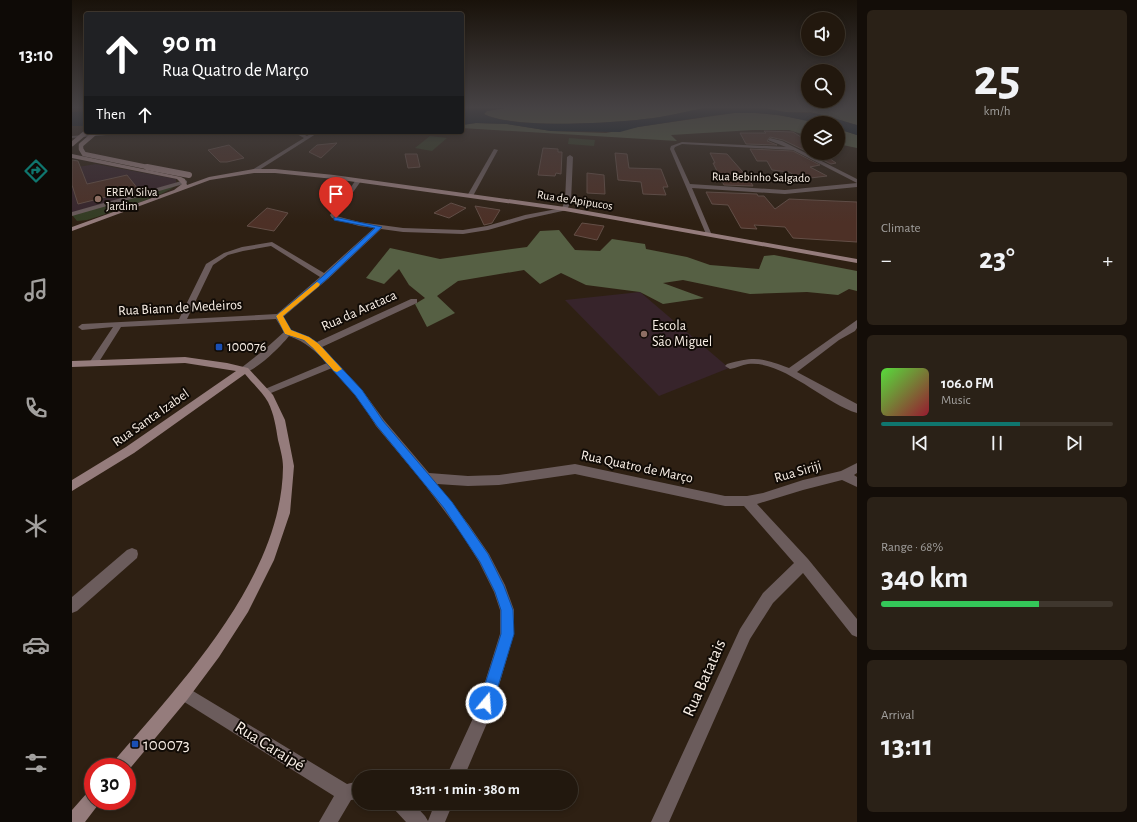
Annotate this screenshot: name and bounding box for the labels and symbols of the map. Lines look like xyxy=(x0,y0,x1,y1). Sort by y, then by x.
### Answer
street label: Rua Bebinho Salgado xyxy=(712,170,810,184)
pin xyxy=(319,177,353,218)
place label: EREM Silva Jardim xyxy=(106,186,158,212)
street label: Rua de Apipucos xyxy=(536,188,614,212)
marker: EREM Silva Jardim xyxy=(93,194,103,204)
street label: Rua da Arataca xyxy=(319,288,399,334)
street label: Rua Biann de Medeiros xyxy=(118,298,242,318)
place label: Escola São Miguel xyxy=(652,319,712,349)
marker: Escola São Miguel xyxy=(639,329,649,339)
place label: 100076 xyxy=(227,340,266,354)
marker: 100076 xyxy=(214,342,224,352)
street label: Rua Santa Izabel xyxy=(110,387,192,449)
street label: Rua Quatro de Março xyxy=(580,448,694,486)
street label: Rua Siriji xyxy=(773,459,823,485)
street label: Rua Batatais xyxy=(679,637,729,719)
position arrow xyxy=(465,682,507,724)
street label: Rua Caraipé xyxy=(232,718,308,774)
place label: 100073 xyxy=(143,736,190,753)
marker: 100073 xyxy=(130,739,140,749)
speed limit sign: 30 xyxy=(84,758,136,810)

